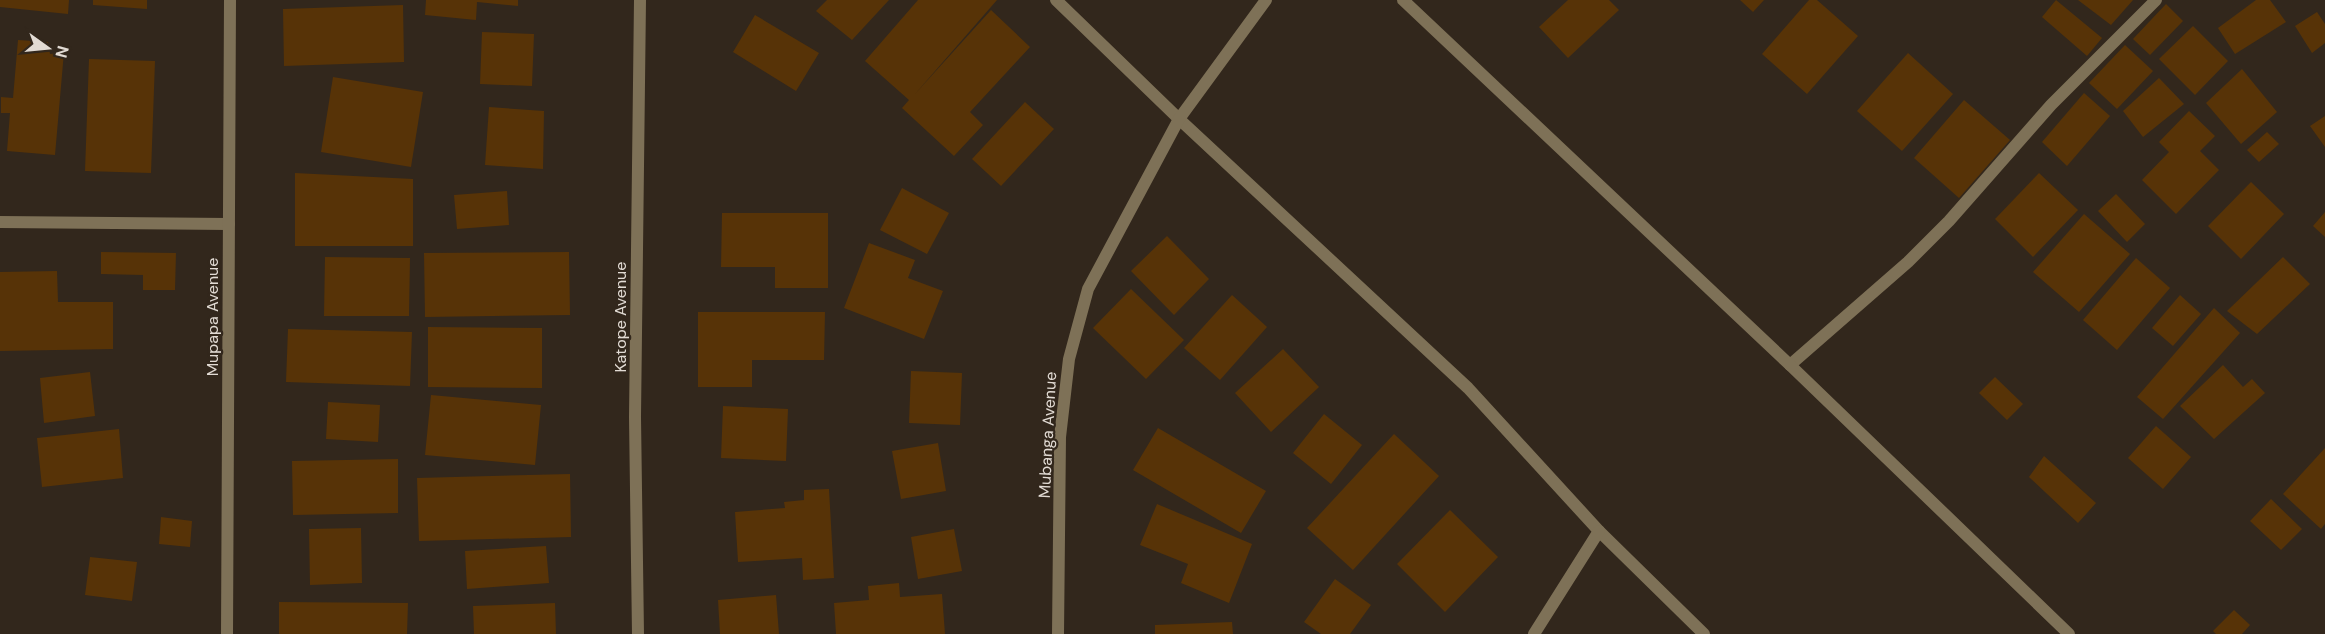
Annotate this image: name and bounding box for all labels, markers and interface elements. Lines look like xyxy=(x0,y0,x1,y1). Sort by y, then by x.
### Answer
north arrow xyxy=(18,18,78,78)
text: N xyxy=(50,43,74,60)
street label: Mupapa Avenue xyxy=(202,258,223,376)
street label: Katope Avenue xyxy=(610,262,631,372)
street label: Mubanga Avenue xyxy=(1034,371,1061,499)

